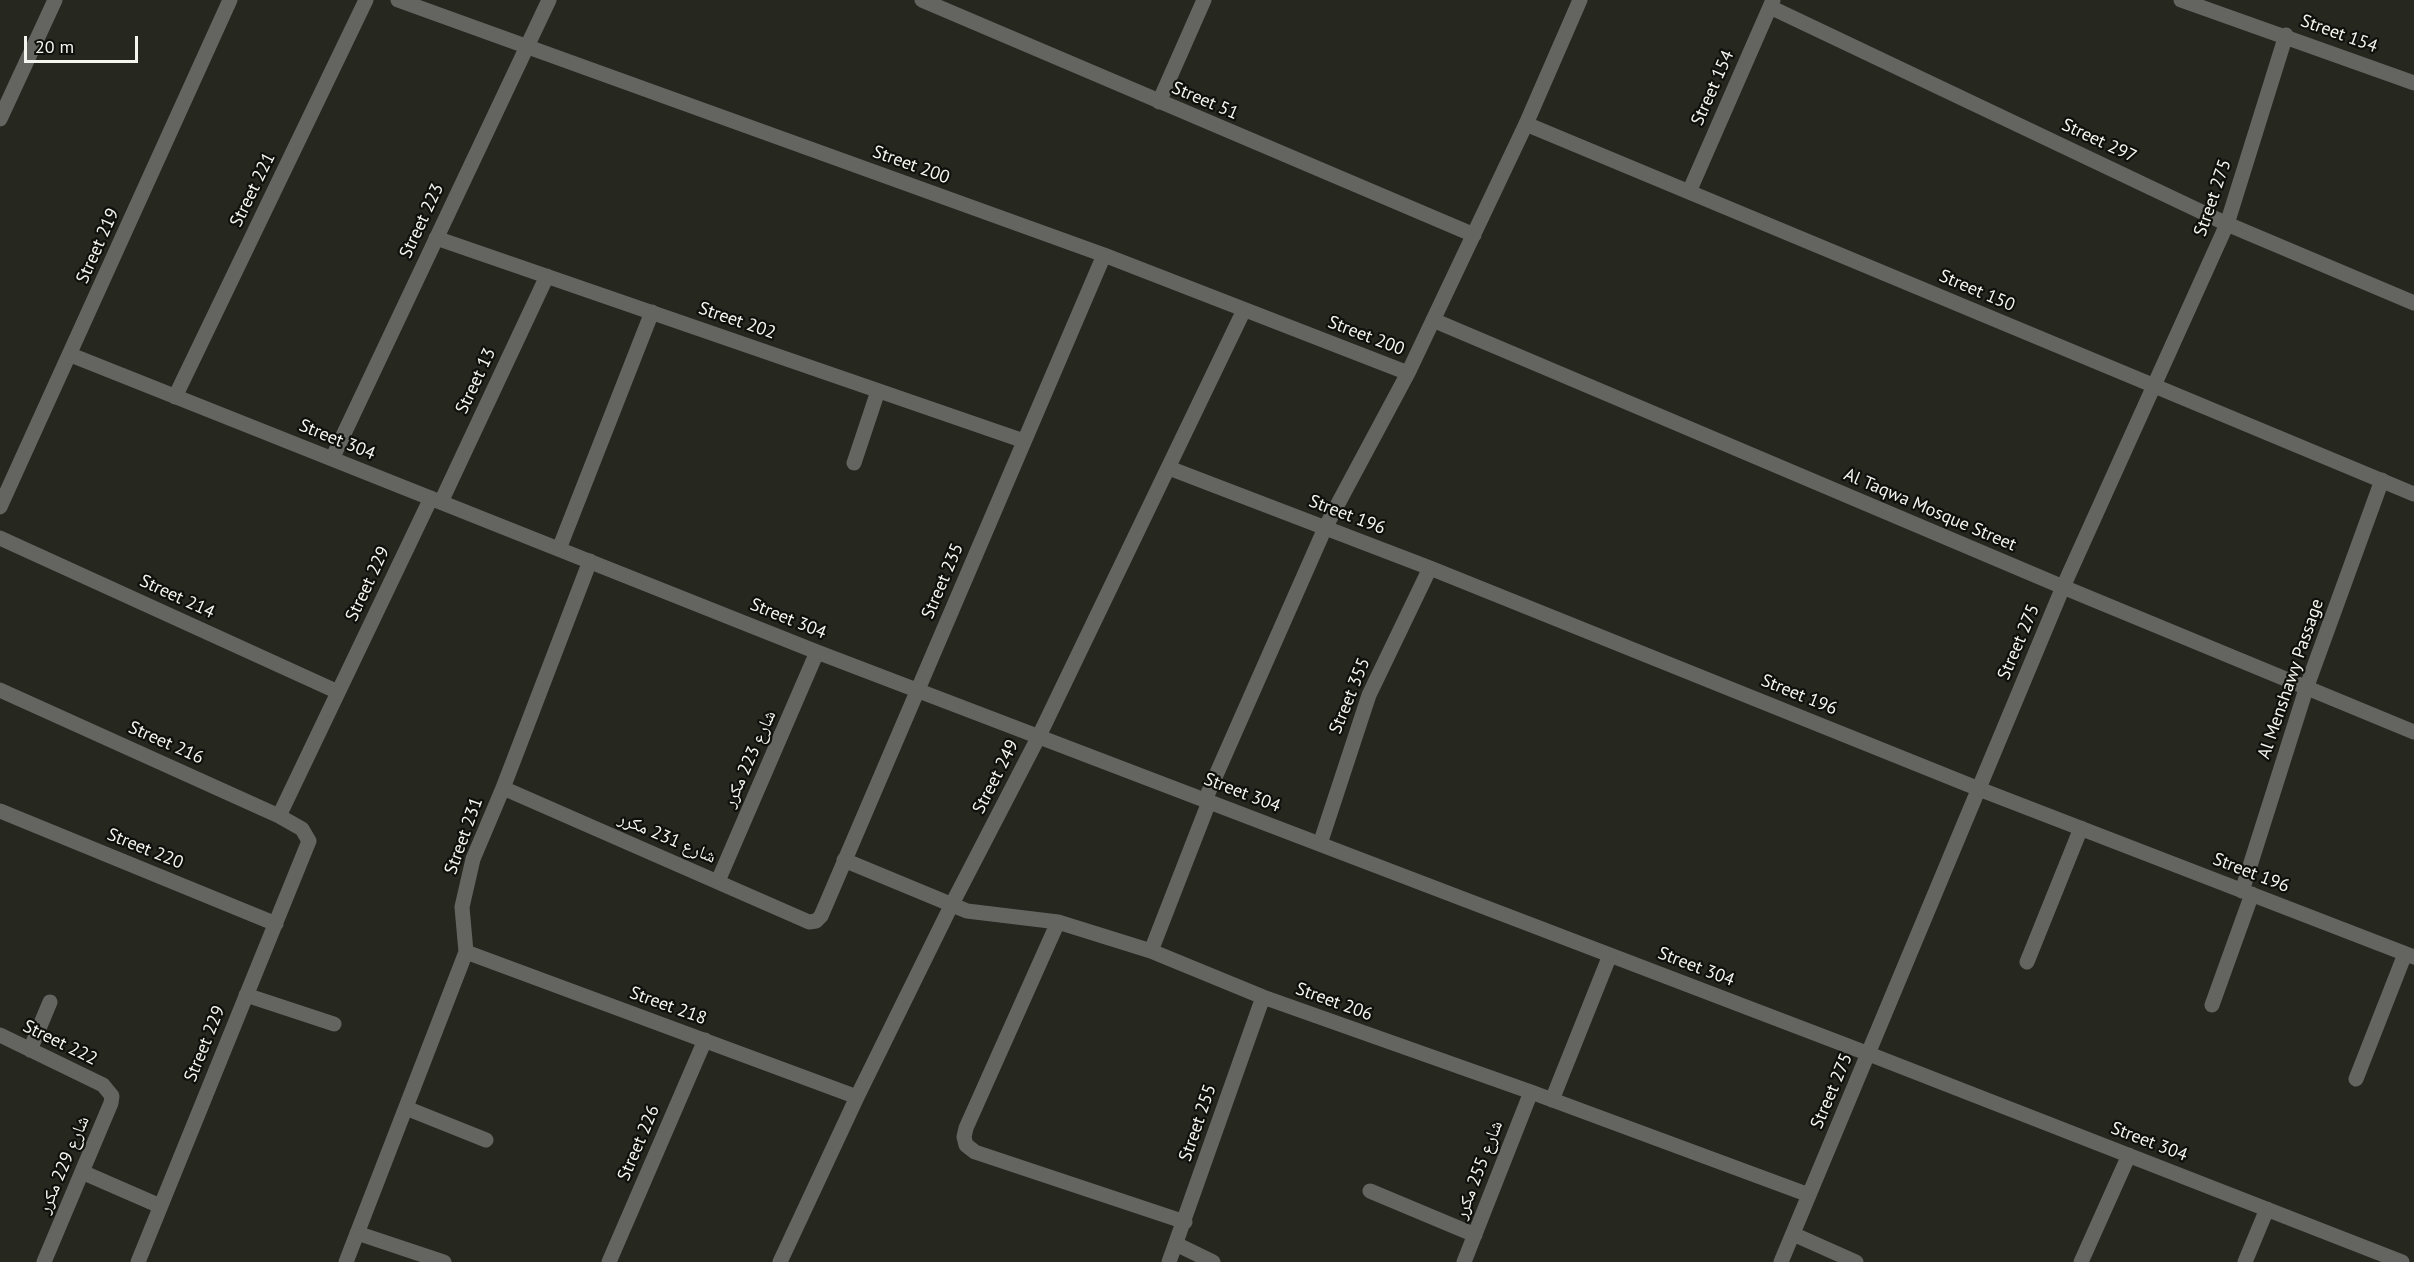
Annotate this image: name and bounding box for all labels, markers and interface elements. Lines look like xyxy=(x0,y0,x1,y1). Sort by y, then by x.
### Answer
street label: Street 154 xyxy=(2298,10,2380,58)
scale bar xyxy=(27,24,141,62)
text: 20 m xyxy=(35,35,74,58)
street label: Street 154 xyxy=(1687,47,1739,129)
street label: Street 51 xyxy=(1168,77,1242,125)
street label: Street 297 xyxy=(2058,114,2140,168)
street label: Street 200 xyxy=(870,141,952,189)
street label: Street 221 xyxy=(226,149,280,231)
street label: Street 275 xyxy=(2190,157,2236,239)
street label: Street 223 xyxy=(395,180,449,262)
street label: Street 219 xyxy=(72,205,124,287)
street label: Street 150 xyxy=(1936,265,2018,317)
street label: Street 202 xyxy=(696,298,778,344)
street label: Street 200 xyxy=(1325,312,1407,360)
street label: Street 13 xyxy=(451,345,501,417)
street label: Street 304 xyxy=(296,415,378,465)
street label: Al Taqwa Mosque Street xyxy=(1841,464,2019,556)
street label: Street 196 xyxy=(1306,491,1388,539)
street label: Street 235 xyxy=(917,540,969,622)
street label: Street 229 xyxy=(341,543,395,625)
street label: Street 214 xyxy=(136,570,218,624)
street label: Street 304 xyxy=(747,594,829,644)
street label: Al Menshawy Passage xyxy=(2253,596,2329,762)
street label: Street 275 xyxy=(1993,601,2045,683)
street label: Street 355 xyxy=(1325,655,1375,737)
street label: Street 196 xyxy=(1758,670,1840,720)
street label: شارع 223 مكرر xyxy=(719,707,781,811)
street label: Street 216 xyxy=(125,717,207,769)
street label: Street 249 xyxy=(968,736,1024,818)
street label: Street 304 xyxy=(1201,769,1283,817)
street label: Street 231 xyxy=(440,795,488,877)
street label: شارع 231 مكرر xyxy=(615,808,719,868)
street label: Street 220 xyxy=(104,824,186,874)
street label: Street 196 xyxy=(2210,849,2292,897)
street label: Street 304 xyxy=(1655,943,1737,991)
street label: Street 206 xyxy=(1293,978,1375,1026)
street label: Street 218 xyxy=(627,982,709,1030)
street label: Street 229 xyxy=(180,1003,230,1085)
street label: Street 222 xyxy=(19,1016,101,1070)
street label: Street 275 xyxy=(1806,1050,1858,1132)
street label: Street 255 xyxy=(1175,1082,1221,1164)
street label: Street 226 xyxy=(613,1102,665,1184)
street label: شارع 229 مكرر xyxy=(34,1113,94,1217)
street label: شارع 255 مكرر xyxy=(1450,1118,1508,1222)
street label: Street 304 xyxy=(2108,1118,2190,1166)

